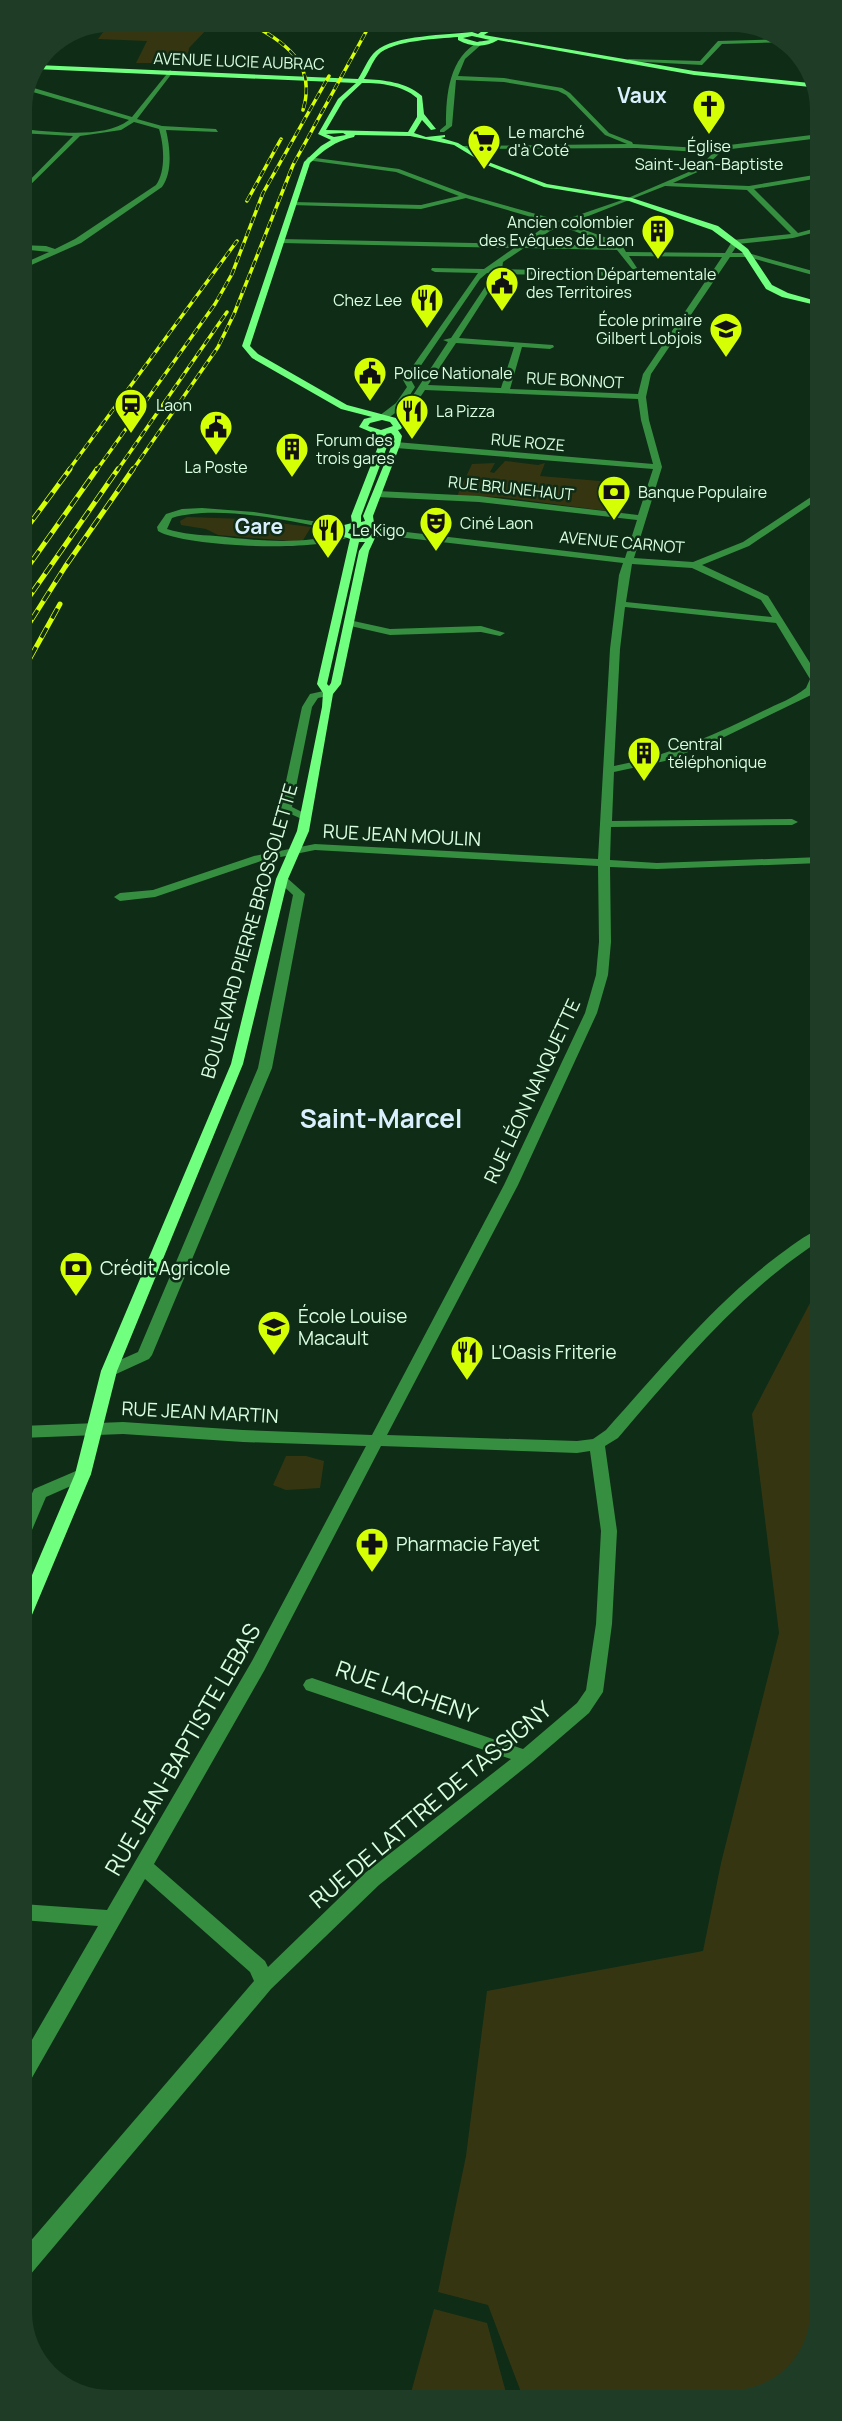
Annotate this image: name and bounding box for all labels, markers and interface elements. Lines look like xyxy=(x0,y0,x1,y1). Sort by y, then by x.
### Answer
street label: AVENUE LUCIE AUBRAC xyxy=(153,47,325,75)
district label: Vaux xyxy=(617,81,667,109)
church icon: Église Saint-Jean-Baptiste xyxy=(690,87,728,136)
place label: Le marché d'à Coté xyxy=(508,121,585,161)
supermarket icon: Le marché d'à Coté xyxy=(465,122,503,171)
place label: Église Saint-Jean-Baptiste xyxy=(635,135,783,175)
place label: Ancien colombier des Evêques de Laon xyxy=(479,211,634,251)
building icon: Ancien colombier des Evêques de Laon xyxy=(639,212,677,261)
place label: Direction Départementale des Territoires xyxy=(526,263,716,303)
public building icon: Direction Départementale des Territoires xyxy=(483,264,521,313)
restaurant icon: Chez Lee xyxy=(408,281,446,330)
place label: Chez Lee xyxy=(333,289,402,311)
place label: École primaire Gilbert Lobjois xyxy=(596,309,702,349)
school or university icon: École primaire Gilbert Lobjois xyxy=(707,310,745,359)
public building icon: Police Nationale xyxy=(351,354,389,403)
place label: Police Nationale xyxy=(394,362,513,384)
street label: RUE BONNOT xyxy=(526,366,625,394)
station icon: Laon xyxy=(112,386,150,435)
restaurant icon: La Pizza xyxy=(393,392,431,441)
place label: Laon xyxy=(156,394,192,416)
place label: La Pizza xyxy=(436,400,495,422)
public building icon: La Poste xyxy=(197,408,235,457)
street label: RUE ROZE xyxy=(490,428,566,456)
place label: Forum des trois gares xyxy=(316,429,395,469)
building icon: Forum des trois gares xyxy=(273,430,311,479)
place label: La Poste xyxy=(184,456,248,478)
street label: RUE BRUNEHAUT xyxy=(447,470,575,506)
bank icon: Banque Populaire xyxy=(595,473,633,522)
place label: Banque Populaire xyxy=(638,481,767,503)
theatre icon: Ciné Laon xyxy=(417,504,455,553)
restaurant icon: Le Kigo xyxy=(309,511,347,560)
district label: Gare xyxy=(235,512,283,540)
place label: Ciné Laon xyxy=(460,512,533,534)
place label: Le Kigo xyxy=(352,519,405,541)
street label: AVENUE CARNOT xyxy=(559,526,686,558)
place label: Central téléphonique xyxy=(668,733,767,773)
building icon: Central téléphonique xyxy=(625,734,663,783)
street label: BOULEVARD PIERRE BROSSOLETTE xyxy=(194,781,304,1081)
street label: RUE JEAN MOULIN xyxy=(322,818,482,852)
street label: RUE LÉON NANQUETTE xyxy=(478,994,586,1188)
district label: Saint-Marcel xyxy=(300,1100,462,1136)
bank icon: Crédit Agricole xyxy=(57,1249,95,1298)
place label: Crédit Agricole xyxy=(100,1255,230,1281)
place label: École Louise Macault xyxy=(298,1303,407,1351)
school or university icon: École Louise Macault xyxy=(255,1308,293,1357)
restaurant icon: L'Oasis Friterie xyxy=(448,1333,486,1382)
place label: L'Oasis Friterie xyxy=(491,1339,617,1365)
street label: RUE JEAN MARTIN xyxy=(121,1395,279,1429)
pharmacy icon: Pharmacie Fayet xyxy=(353,1525,391,1574)
place label: Pharmacie Fayet xyxy=(396,1531,540,1557)
street label: RUE JEAN-BAPTISTE LEBAS xyxy=(96,1617,268,1881)
street label: RUE LACHENY xyxy=(332,1652,482,1730)
street label: RUE DE LATTRE DE TASSIGNY xyxy=(302,1693,558,1915)

